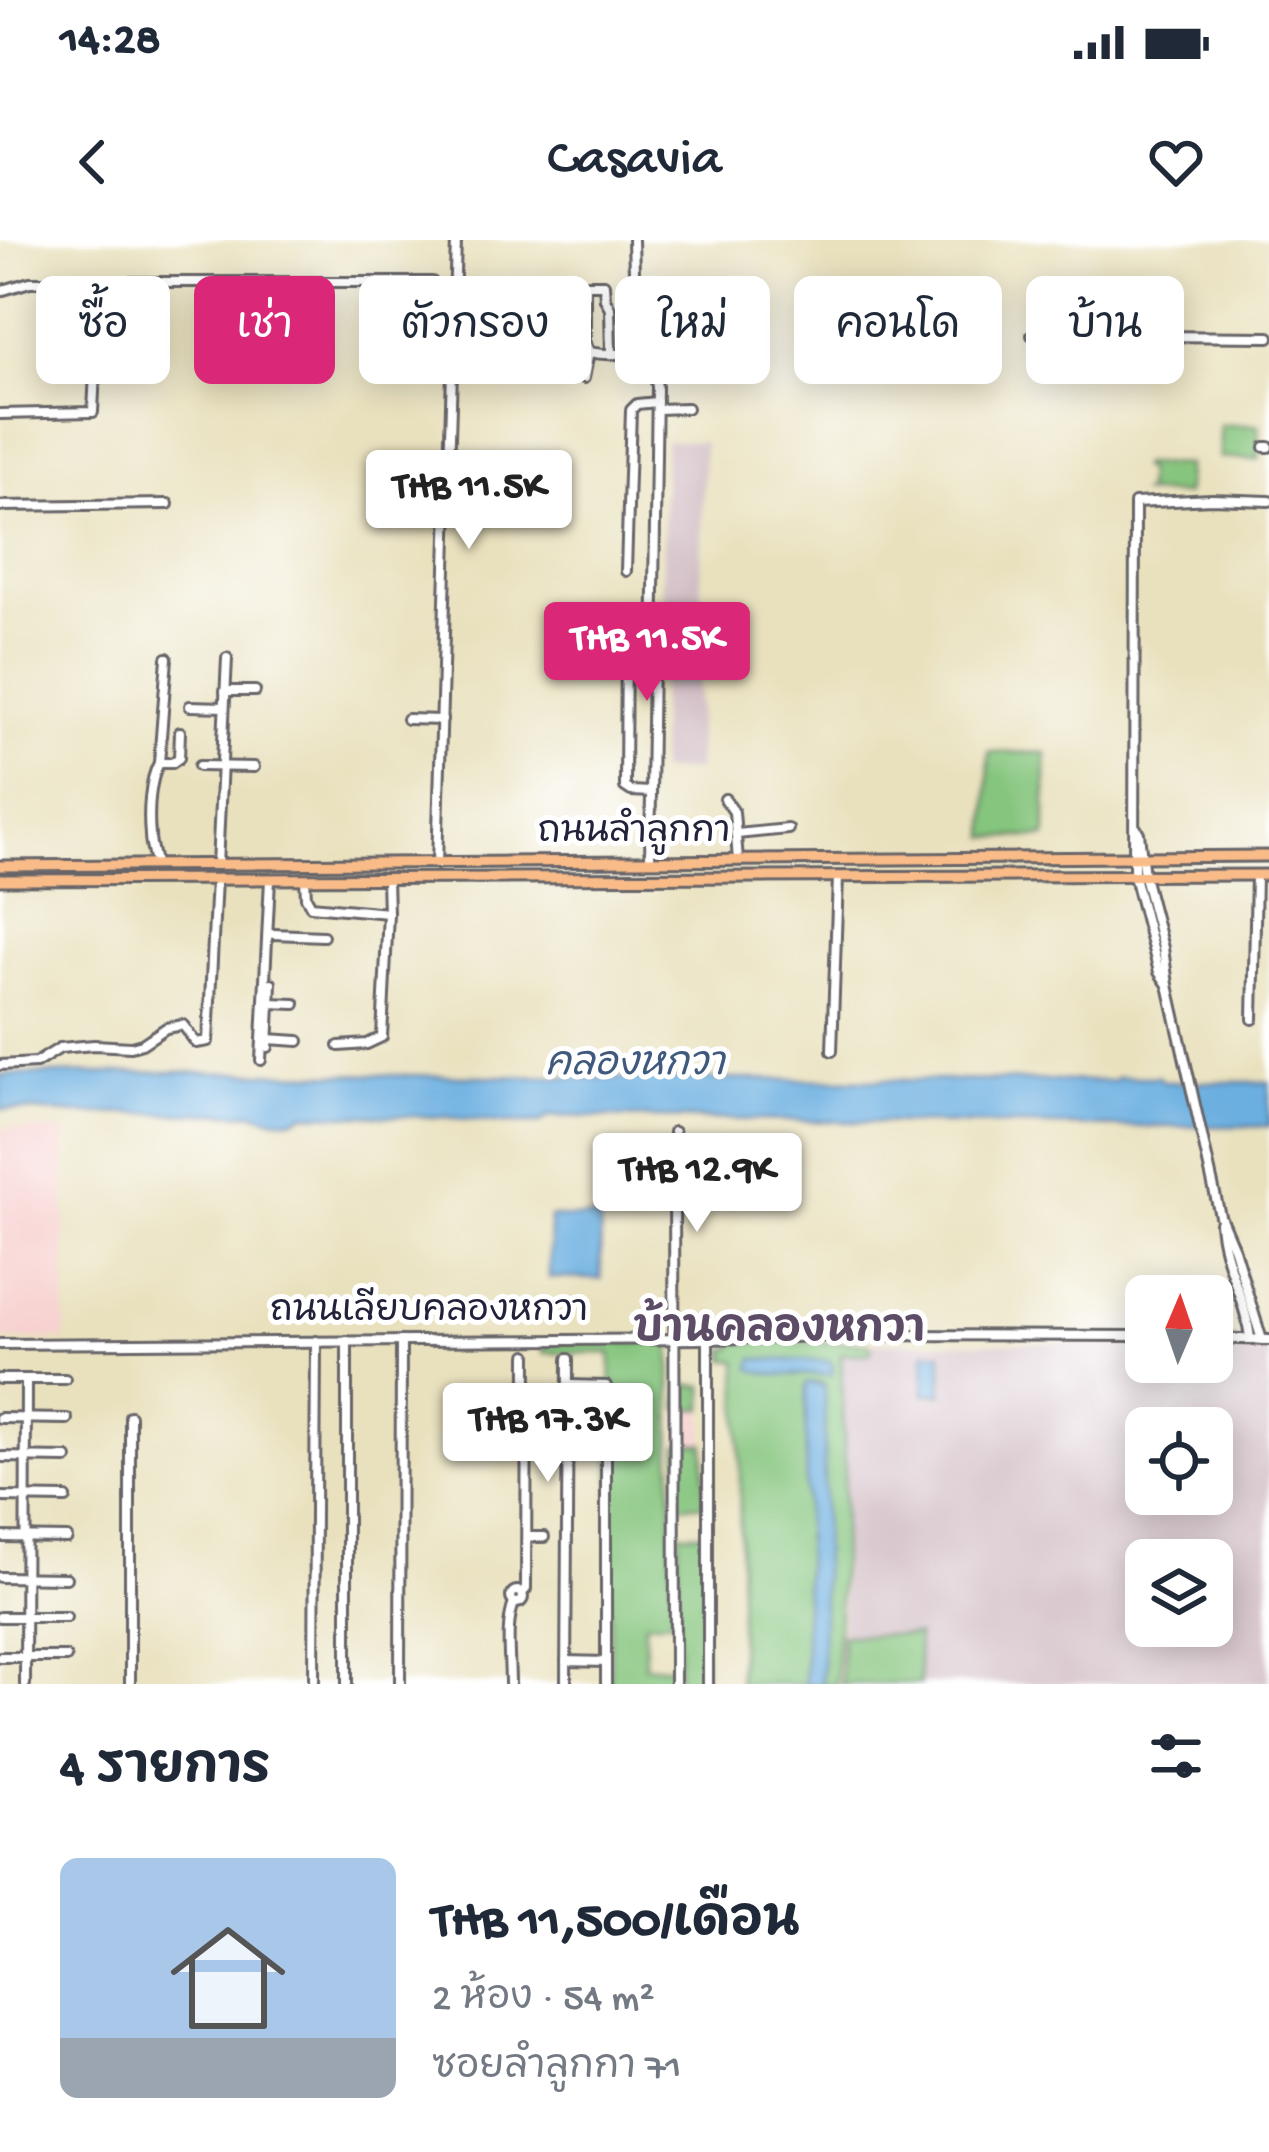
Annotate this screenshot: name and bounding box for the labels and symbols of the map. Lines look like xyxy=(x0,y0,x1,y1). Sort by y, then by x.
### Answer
pin: THB 11.5K xyxy=(332,450,606,552)
pin: THB 11.5K xyxy=(510,602,784,704)
street label: ถนนลำลูกกา xyxy=(538,807,730,856)
water label: คลองหกวา xyxy=(545,1044,727,1090)
pin: THB 12.9K xyxy=(560,1133,834,1235)
north arrow xyxy=(1125,1275,1233,1383)
street label: ถนนเลียบคลองหกวา xyxy=(270,1287,588,1335)
district label: บ้านคลองหกวา xyxy=(633,1298,925,1357)
pin: THB 17.3K xyxy=(411,1383,685,1485)

